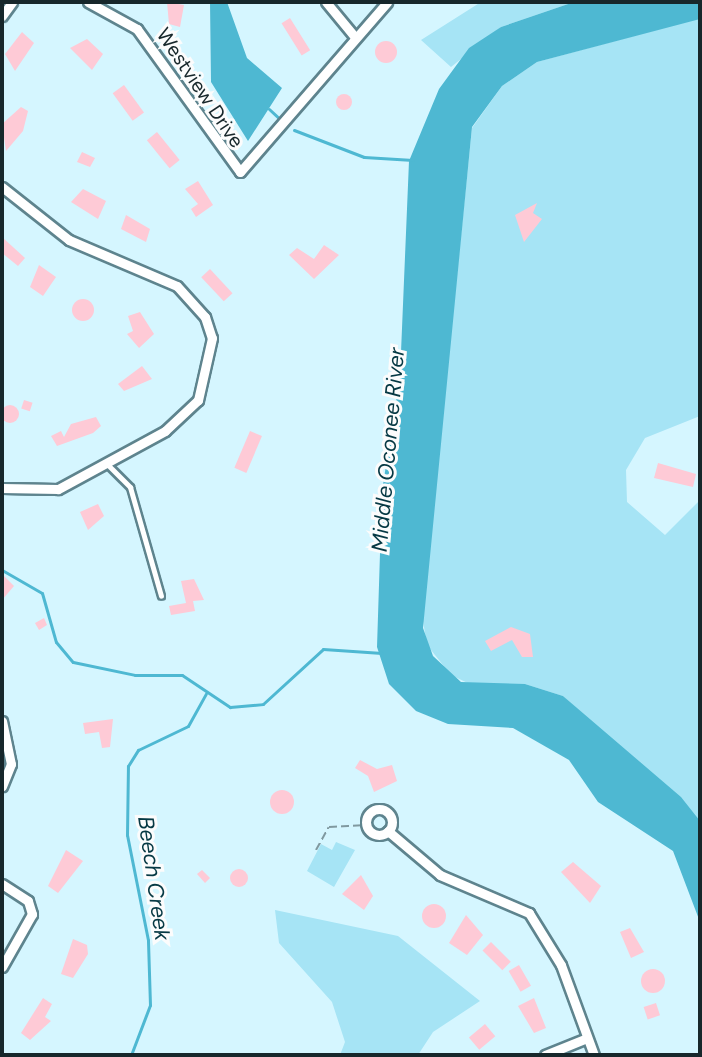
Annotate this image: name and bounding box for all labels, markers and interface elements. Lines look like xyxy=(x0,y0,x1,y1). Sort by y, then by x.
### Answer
street label: Westview Drive xyxy=(151,24,249,152)
water label: Middle Oconee River xyxy=(366,347,410,553)
water label: Beech Creek xyxy=(132,814,176,942)

